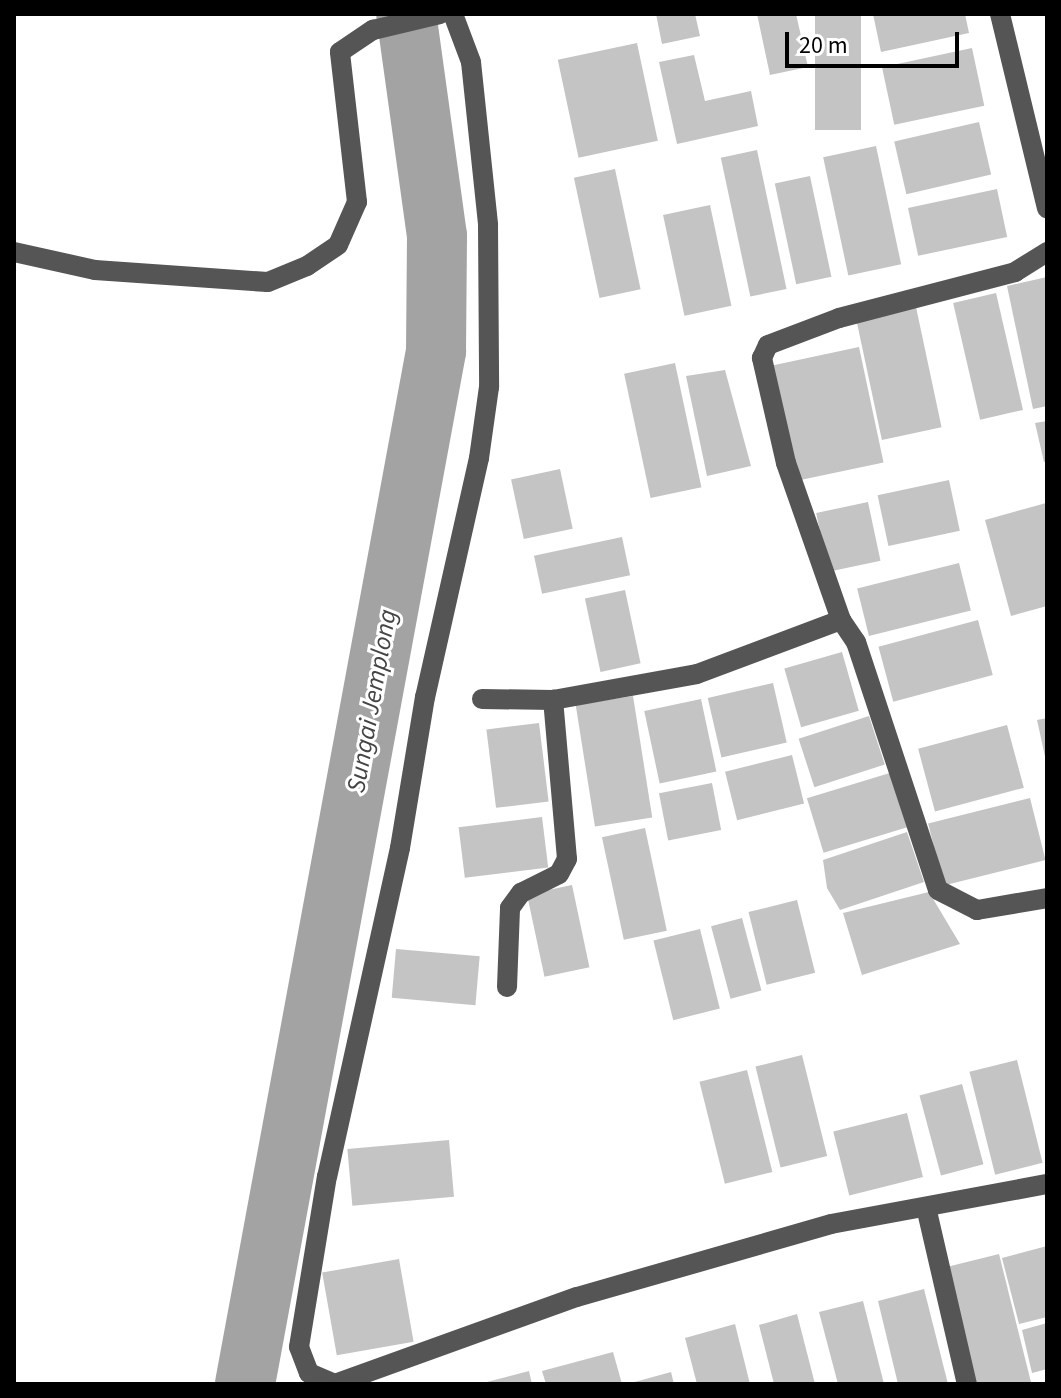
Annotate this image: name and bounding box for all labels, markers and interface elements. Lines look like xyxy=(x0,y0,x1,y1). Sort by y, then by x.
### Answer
scale bar xyxy=(789,16,963,66)
text: 20 m xyxy=(799,28,848,63)
water label: Sungai Jemplong xyxy=(341,607,403,795)

